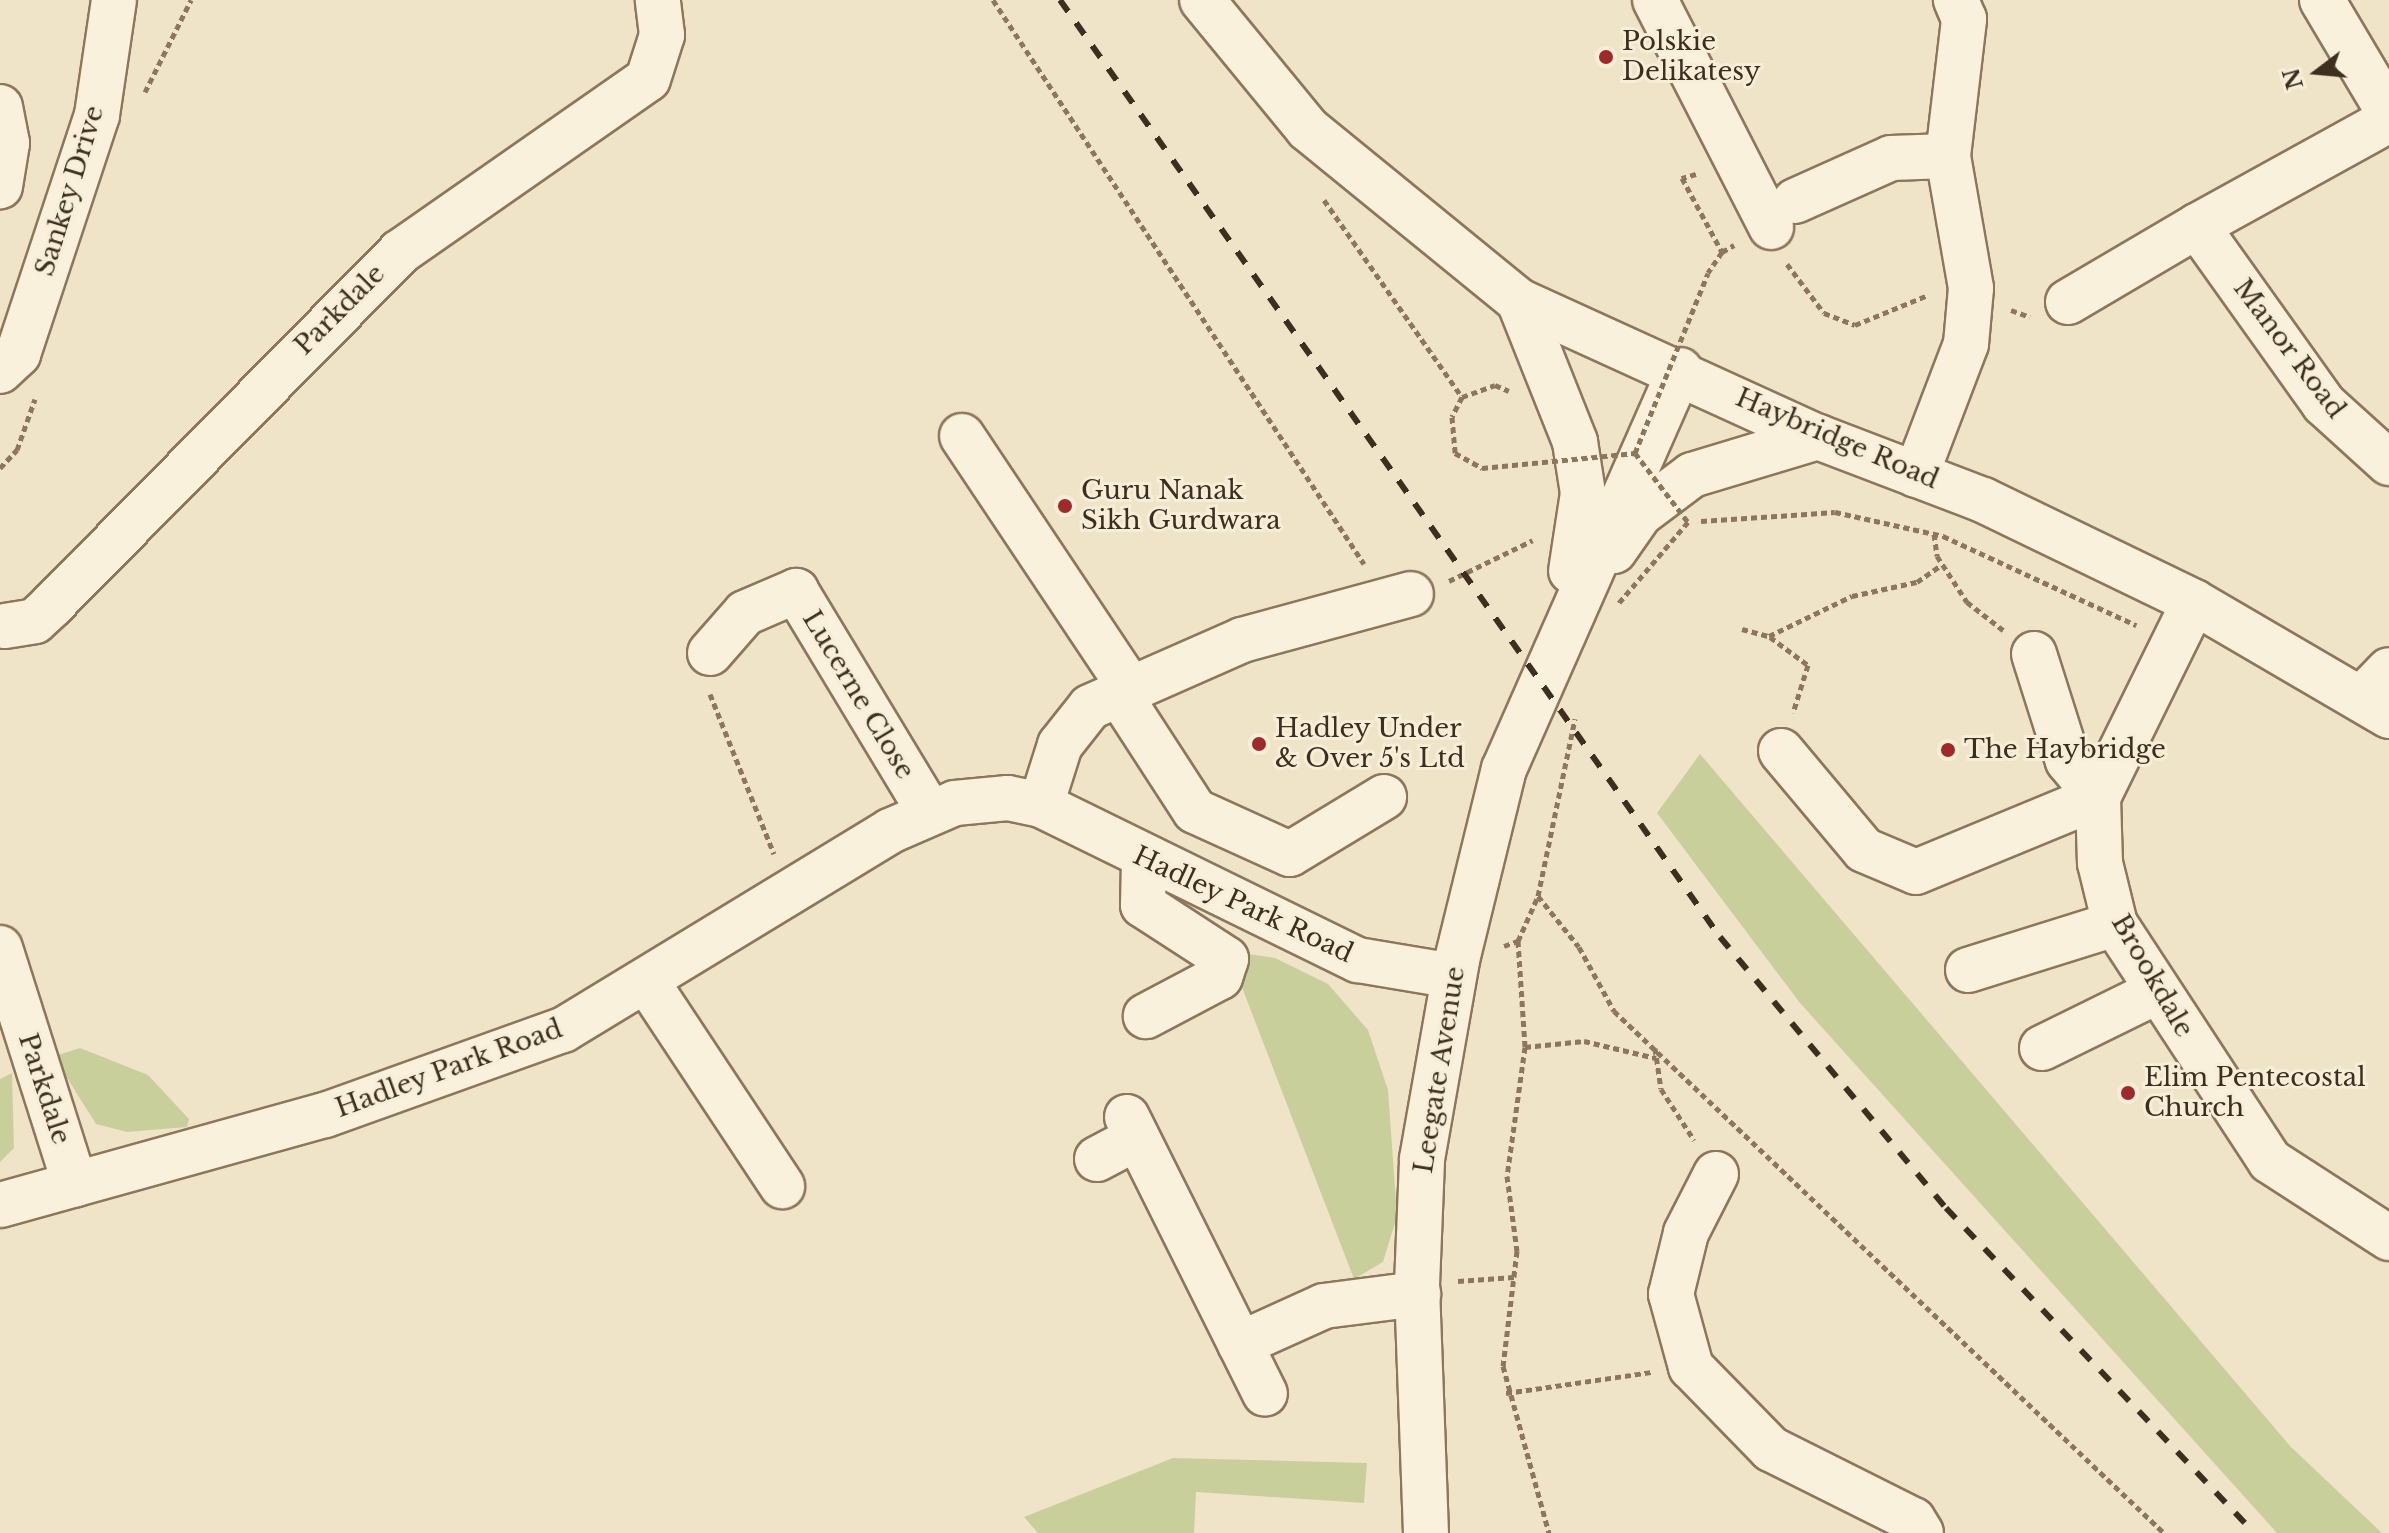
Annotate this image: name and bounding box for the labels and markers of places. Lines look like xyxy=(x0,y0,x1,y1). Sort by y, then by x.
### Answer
place label: Polskie Delikatesy xyxy=(1622,26,1761,88)
marker: Polskie Delikatesy xyxy=(1597,48,1615,66)
place label: Guru Nanak Sikh Gurdwara xyxy=(1081,475,1281,536)
marker: Guru Nanak Sikh Gurdwara xyxy=(1056,497,1074,515)
place label: Hadley Under & Over 5's Ltd xyxy=(1275,713,1466,774)
place label: The Haybridge xyxy=(1964,734,2166,766)
marker: Hadley Under & Over 5's Ltd xyxy=(1250,735,1268,753)
marker: The Haybridge xyxy=(1939,741,1957,759)
place label: Elim Pentecostal Church xyxy=(2144,1062,2366,1124)
marker: Elim Pentecostal Church xyxy=(2119,1084,2137,1102)

